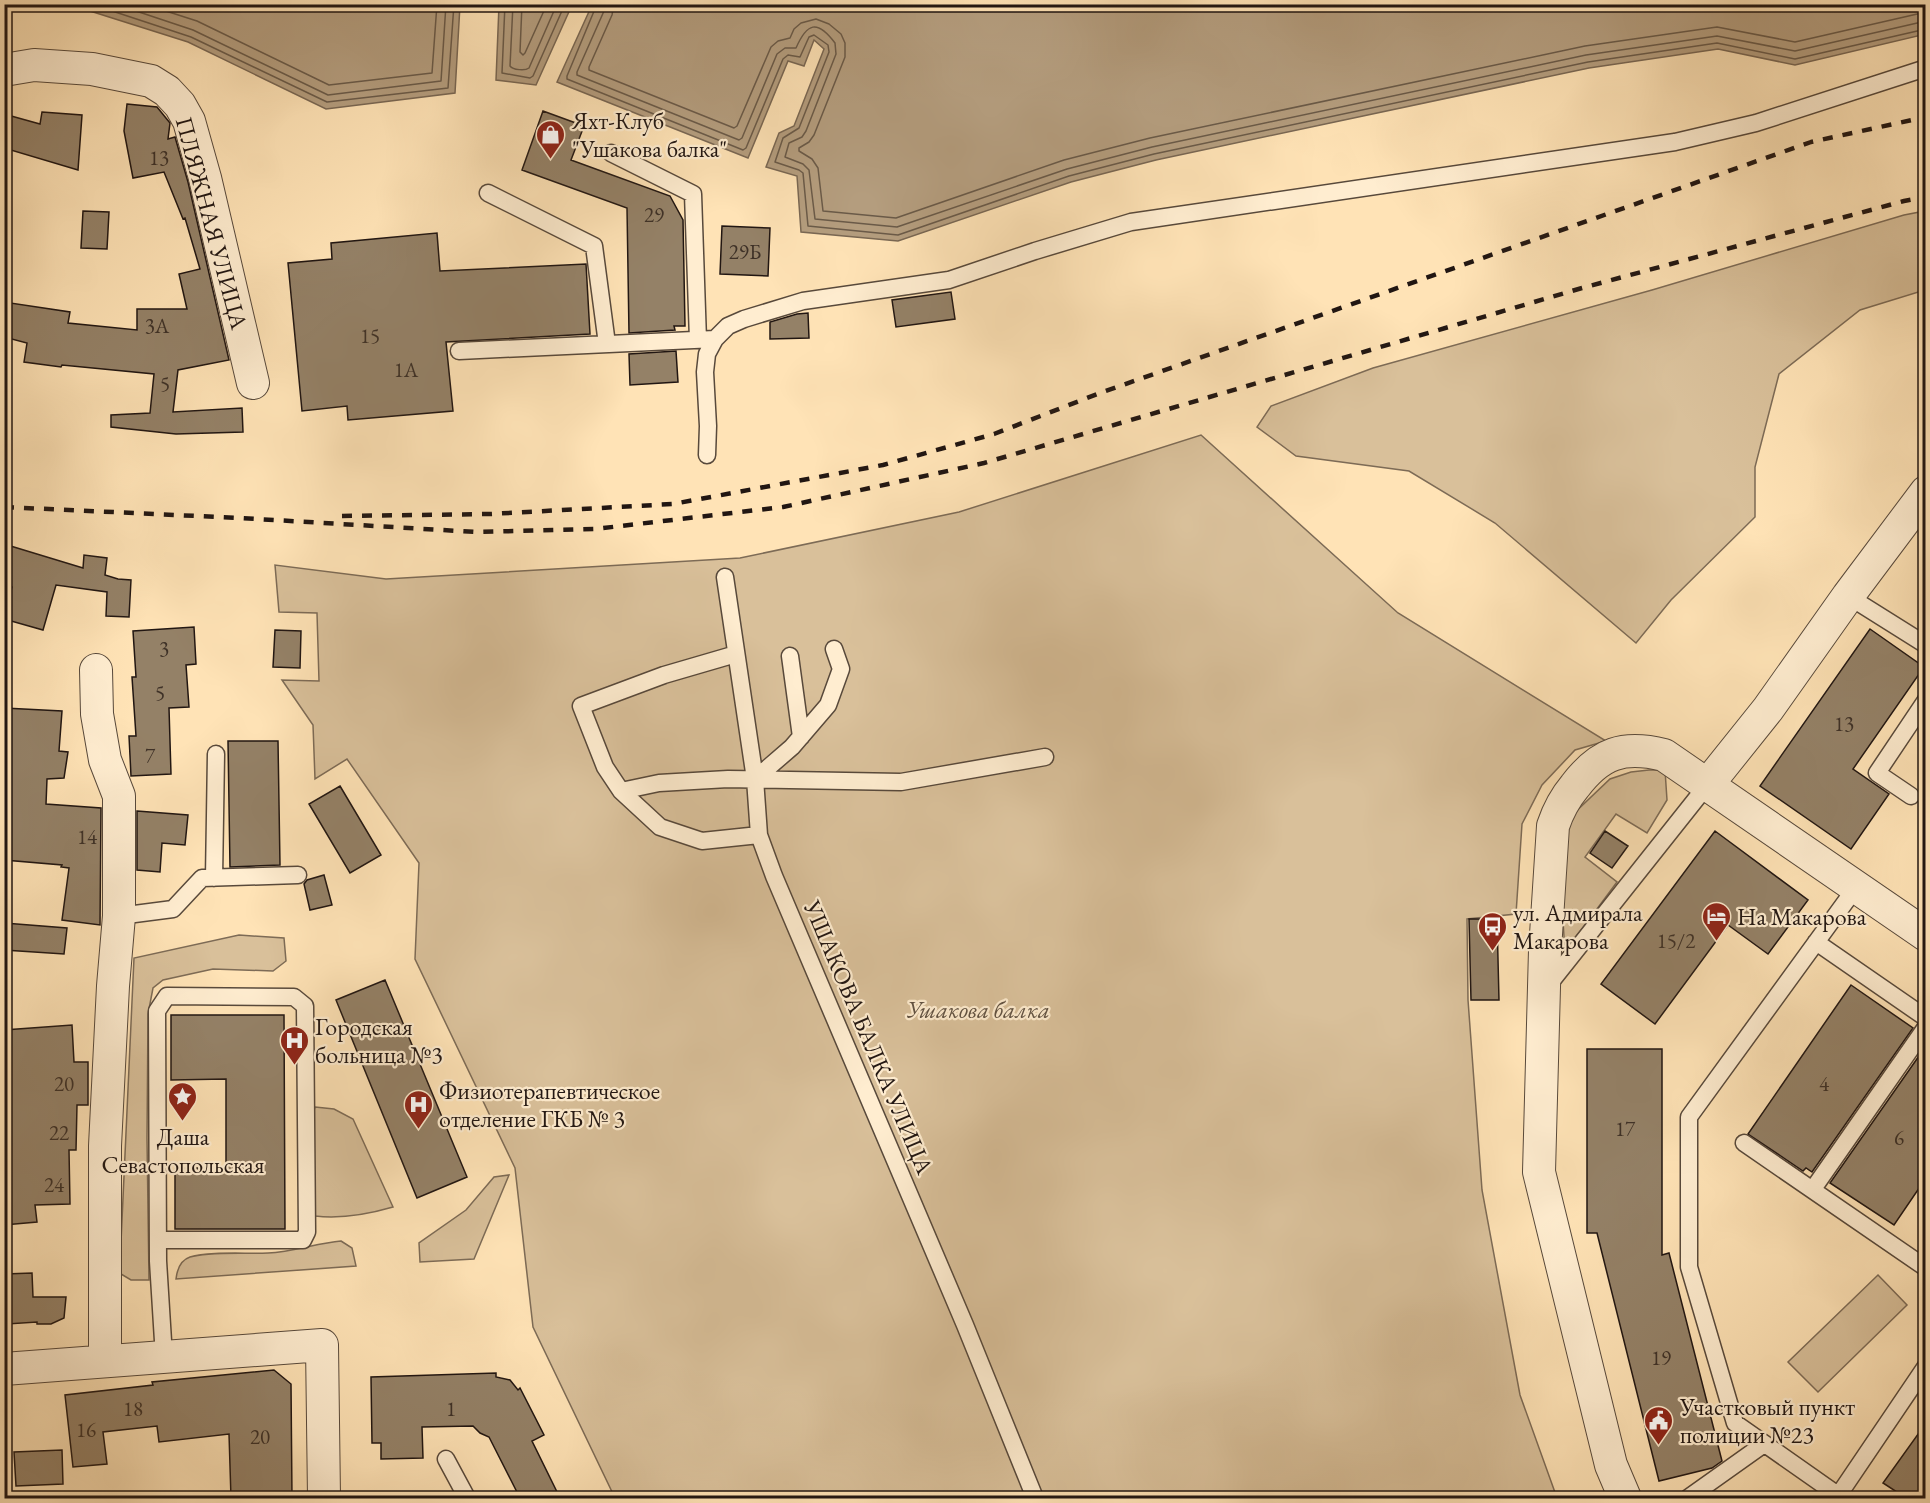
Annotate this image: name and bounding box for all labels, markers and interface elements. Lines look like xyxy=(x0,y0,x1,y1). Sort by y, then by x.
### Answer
place label: Яхт-Клуб "Ушакова балка" xyxy=(571,105,727,164)
street label: ПЛЯЖНАЯ УЛИЦА xyxy=(169,113,255,333)
shop icon: Яхт-Клуб "Ушакова балка" xyxy=(535,118,567,160)
house number: 13 xyxy=(149,144,169,171)
house number: 29 xyxy=(644,201,664,228)
house number: 29Б xyxy=(729,238,761,265)
house number: 3А xyxy=(145,312,170,339)
house number: 15 xyxy=(360,322,380,349)
house number: 1А xyxy=(394,356,419,383)
house number: 5 xyxy=(160,370,170,397)
house number: 3 xyxy=(159,635,169,662)
house number: 5 xyxy=(155,679,165,706)
house number: 13 xyxy=(1834,710,1854,737)
house number: 7 xyxy=(145,742,156,769)
house number: 14 xyxy=(77,823,98,850)
street label: УШАКОВА БАЛКА УЛИЦА xyxy=(797,894,941,1179)
place label: ул. Адмирала Макарова xyxy=(1513,897,1643,956)
hotel icon: На Макарова xyxy=(1700,900,1732,942)
place label: На Макарова xyxy=(1737,901,1867,932)
bus stop icon: ул. Адмирала Макарова xyxy=(1476,910,1508,952)
house number: 15/2 xyxy=(1657,927,1695,954)
park label: Ушакова балка xyxy=(906,994,1050,1025)
place label: Городская больница №3 xyxy=(315,1011,443,1070)
hospital icon: Городская больница №3 xyxy=(278,1024,310,1066)
house number: 20 xyxy=(54,1070,74,1097)
house number: 4 xyxy=(1819,1070,1830,1097)
place label: Физиотерапевтическое отделение ГКБ № 3 xyxy=(439,1075,660,1134)
place icon: Даша Севастопольская xyxy=(167,1080,199,1122)
hospital icon: Физиотерапевтическое отделение ГКБ № 3 xyxy=(402,1088,434,1130)
house number: 17 xyxy=(1615,1115,1636,1142)
house number: 22 xyxy=(49,1119,69,1146)
place label: Даша Севастопольская xyxy=(101,1121,265,1180)
house number: 6 xyxy=(1894,1124,1904,1151)
house number: 24 xyxy=(44,1171,65,1198)
house number: 19 xyxy=(1651,1344,1671,1371)
place label: Участковый пункт полиции №23 xyxy=(1679,1391,1855,1450)
house number: 18 xyxy=(123,1395,143,1422)
house number: 1 xyxy=(446,1395,456,1422)
public building icon: Участковый пункт полиции №23 xyxy=(1643,1404,1675,1446)
house number: 16 xyxy=(76,1416,96,1443)
house number: 20 xyxy=(250,1423,270,1450)

